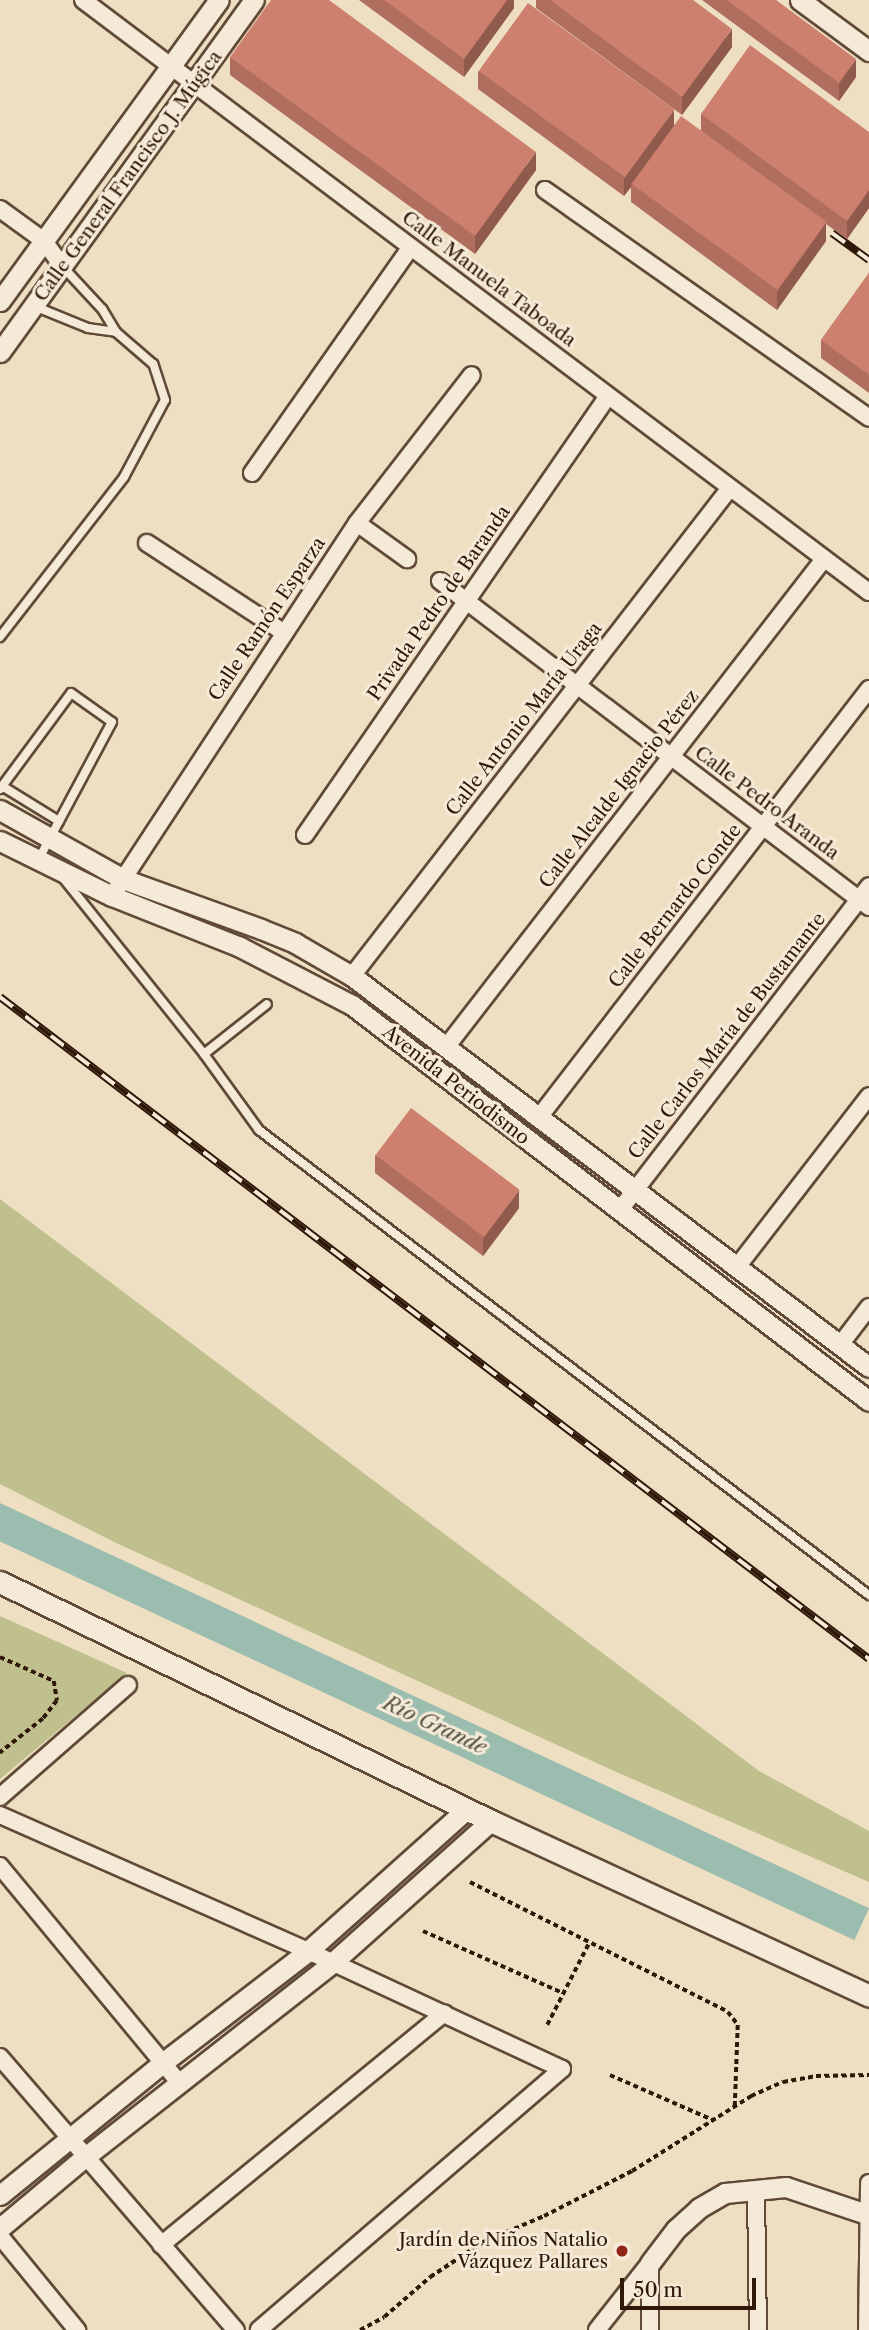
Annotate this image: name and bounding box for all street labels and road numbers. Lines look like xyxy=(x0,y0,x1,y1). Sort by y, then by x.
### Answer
street label: Calle General Francisco J. Múgica xyxy=(29,46,227,306)
street label: Calle Manuela Taboada xyxy=(397,206,581,352)
street label: Privada Pedro de Baranda xyxy=(363,501,515,705)
street label: Calle Ramón Esparza xyxy=(204,533,330,705)
street label: Calle Antonio María Uraga xyxy=(441,617,607,821)
street label: Calle Alcalde Ignacio Pérez xyxy=(534,685,704,893)
street label: Calle Pedro Aranda xyxy=(690,741,844,865)
street label: Calle Bernardo Conde xyxy=(604,819,746,993)
street label: Calle Carlos María de Bustamante xyxy=(624,908,830,1164)
street label: Avenida Periodismo xyxy=(378,1020,534,1150)

